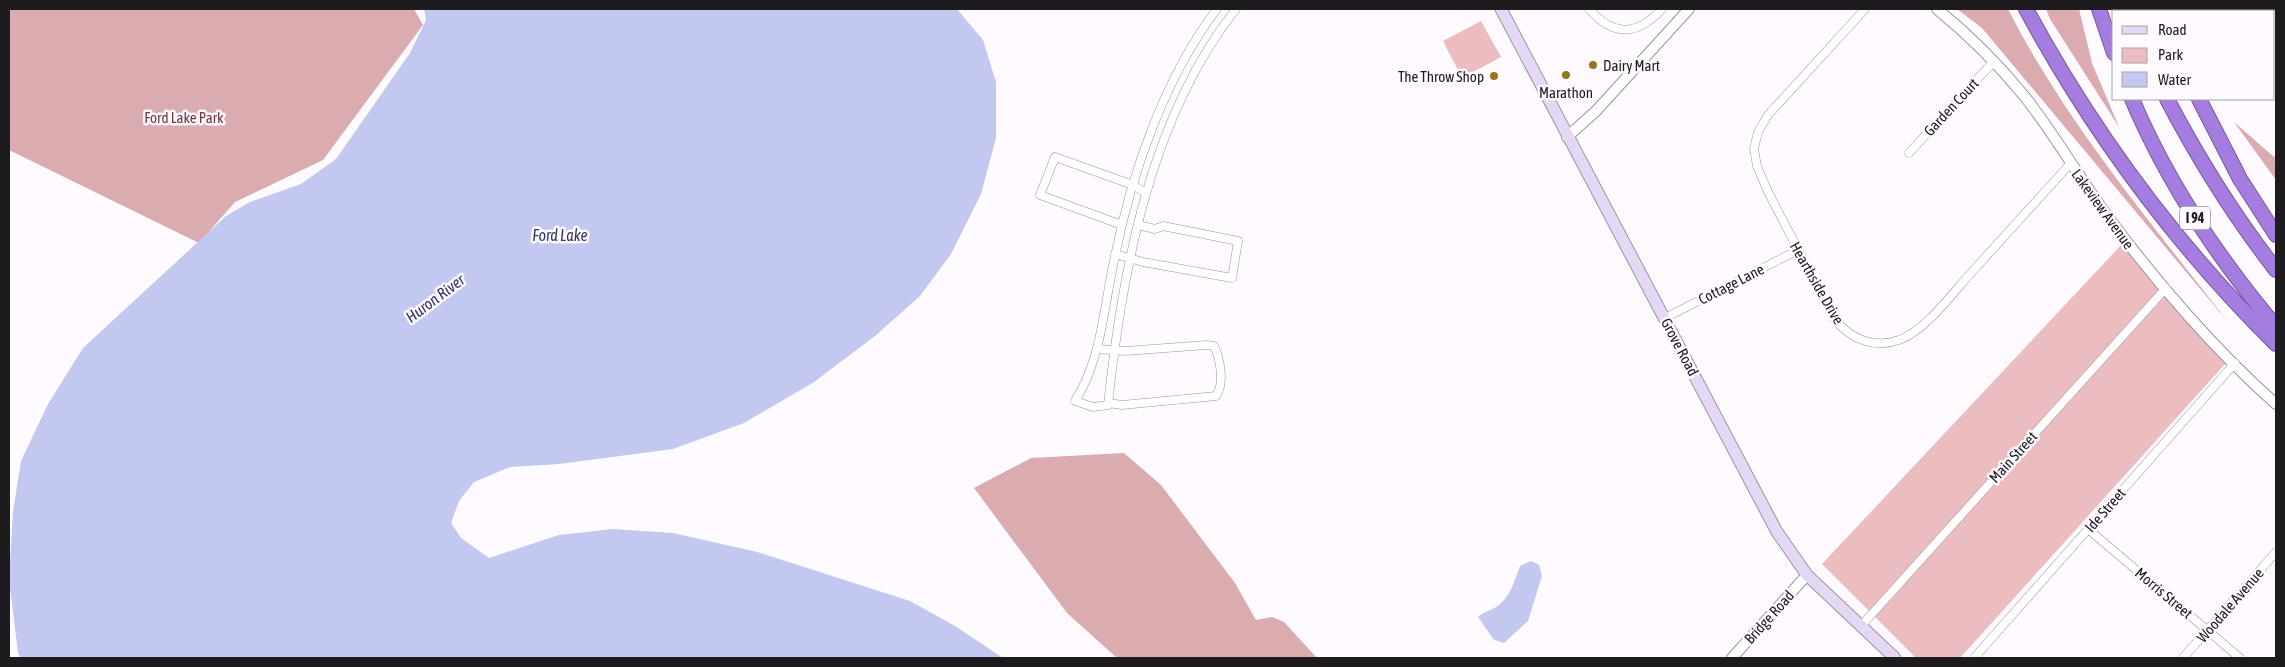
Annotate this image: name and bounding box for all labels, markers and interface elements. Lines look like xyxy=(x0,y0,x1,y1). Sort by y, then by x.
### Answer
legend xyxy=(2112,10,2275,100)
text: Road xyxy=(2158,21,2187,38)
text: Park xyxy=(2158,46,2183,63)
place label: Dairy Mart xyxy=(1603,57,1660,74)
marker: Dairy Mart xyxy=(1587,59,1599,71)
place label: The Throw Shop xyxy=(1398,68,1484,85)
marker: Marathon xyxy=(1560,69,1572,81)
marker: The Throw Shop xyxy=(1488,70,1500,82)
text: Water xyxy=(2158,71,2191,88)
street label: Garden Court xyxy=(1920,75,1982,139)
place label: Marathon xyxy=(1539,84,1593,101)
park label: Ford Lake Park xyxy=(144,109,224,126)
street label: Lakeview Avenue xyxy=(2068,166,2138,252)
road number: I 94 xyxy=(2180,207,2210,230)
water label: Ford Lake xyxy=(532,226,588,244)
street label: Hearthside Drive xyxy=(1787,239,1848,327)
street label: Cottage Lane xyxy=(1695,260,1767,308)
water label: Huron River xyxy=(402,269,469,326)
street label: Grove Road xyxy=(1658,315,1702,379)
street label: Main Street xyxy=(1986,428,2040,486)
street label: Ide Street xyxy=(2081,485,2129,535)
street label: Morris Street xyxy=(2132,564,2196,622)
street label: Woodale Avenue xyxy=(2193,564,2267,646)
street label: Bridge Road xyxy=(1741,587,1797,647)

